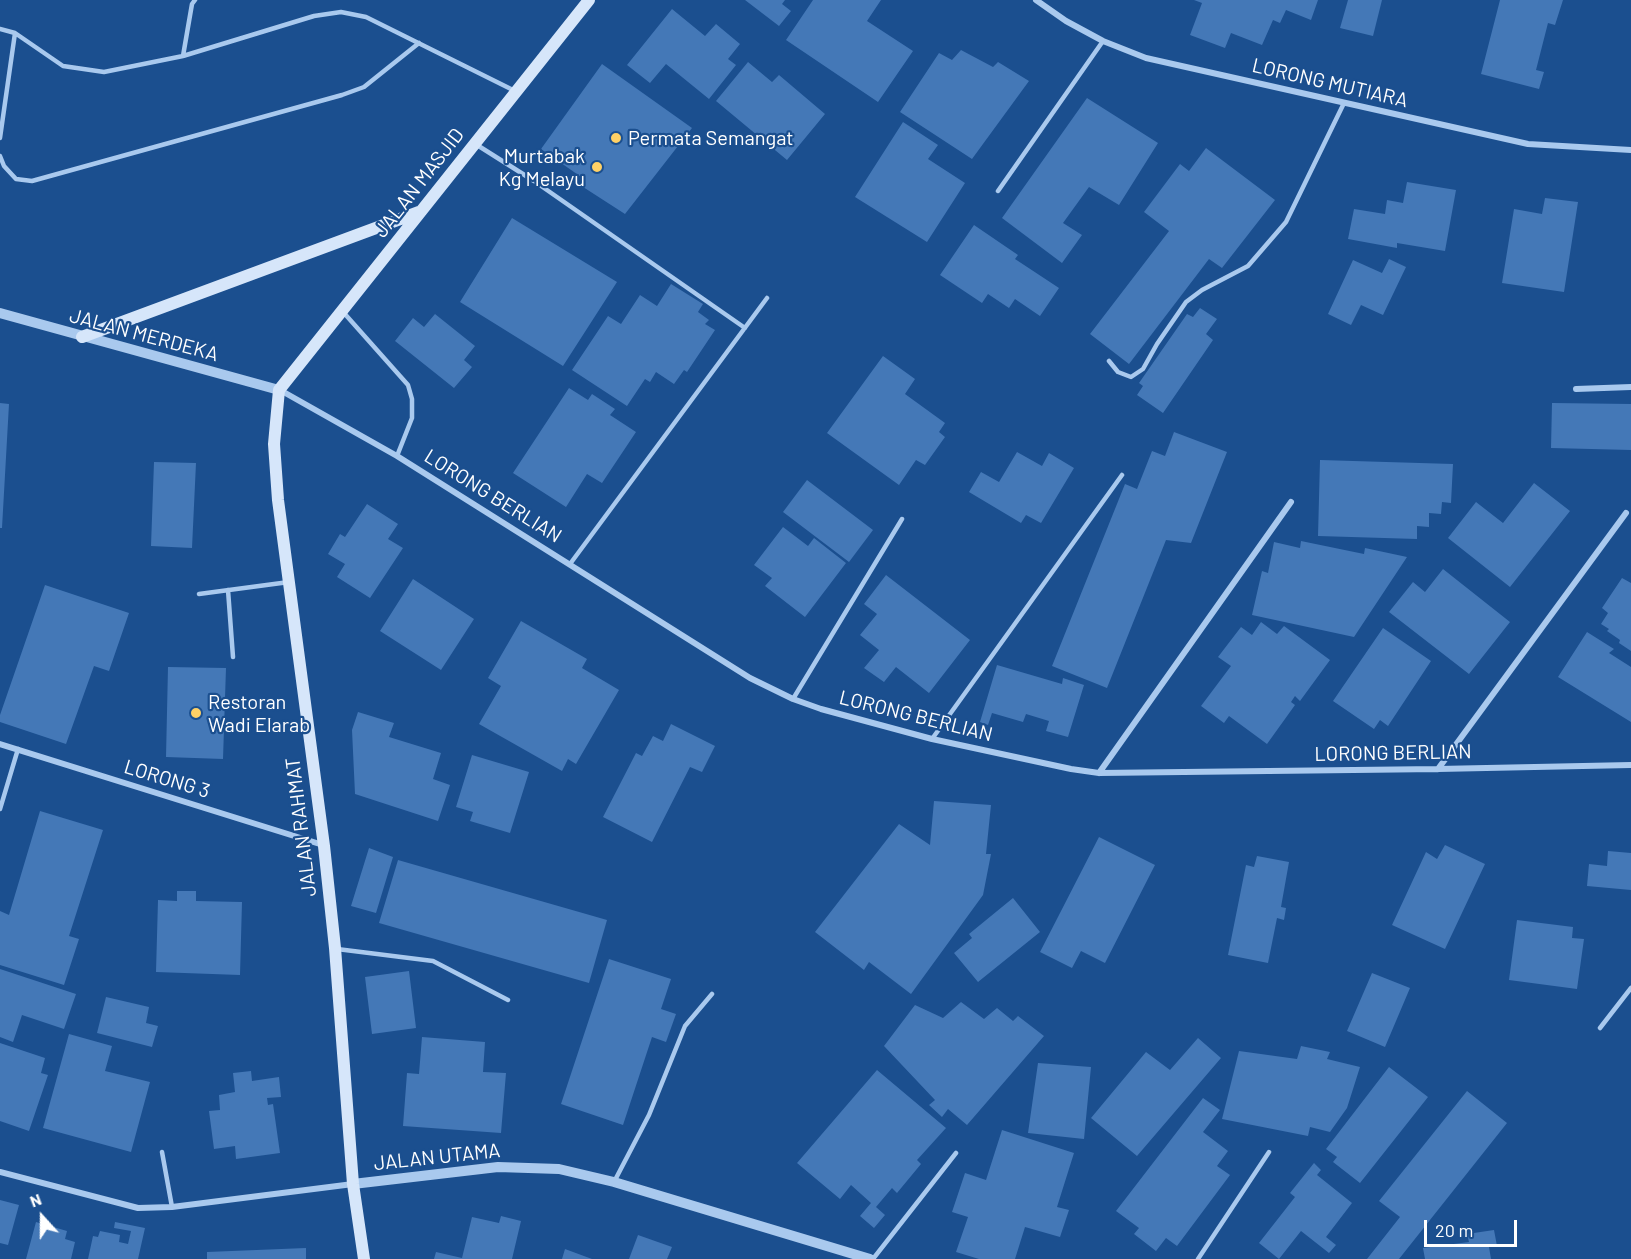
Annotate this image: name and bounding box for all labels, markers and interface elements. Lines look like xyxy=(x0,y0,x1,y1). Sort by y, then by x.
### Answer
street label: LORONG MUTIARA xyxy=(1250,53,1410,113)
street label: JALAN MASJID xyxy=(369,124,469,242)
place label: Permata Semangat xyxy=(628,126,794,150)
marker: Permata Semangat xyxy=(609,131,623,145)
place label: Murtabak Kg Melayu xyxy=(499,144,585,191)
marker: Murtabak Kg Melayu xyxy=(590,160,604,174)
street label: JALAN MERDEKA xyxy=(67,304,221,366)
street label: LORONG BERLIAN xyxy=(420,444,566,548)
street label: LORONG BERLIAN xyxy=(837,685,995,747)
place label: Restoran Wadi Elarab xyxy=(208,690,310,737)
marker: Restoran Wadi Elarab xyxy=(189,706,203,720)
street label: LORONG BERLIAN xyxy=(1314,740,1472,766)
street label: LORONG 3 xyxy=(121,755,213,803)
street label: JALAN RAHMAT xyxy=(281,756,321,898)
street label: JALAN UTAMA xyxy=(373,1138,501,1176)
north arrow xyxy=(12,1187,72,1247)
text: N xyxy=(27,1189,44,1211)
scale bar xyxy=(1427,1208,1520,1246)
text: 20 m xyxy=(1435,1219,1473,1241)

